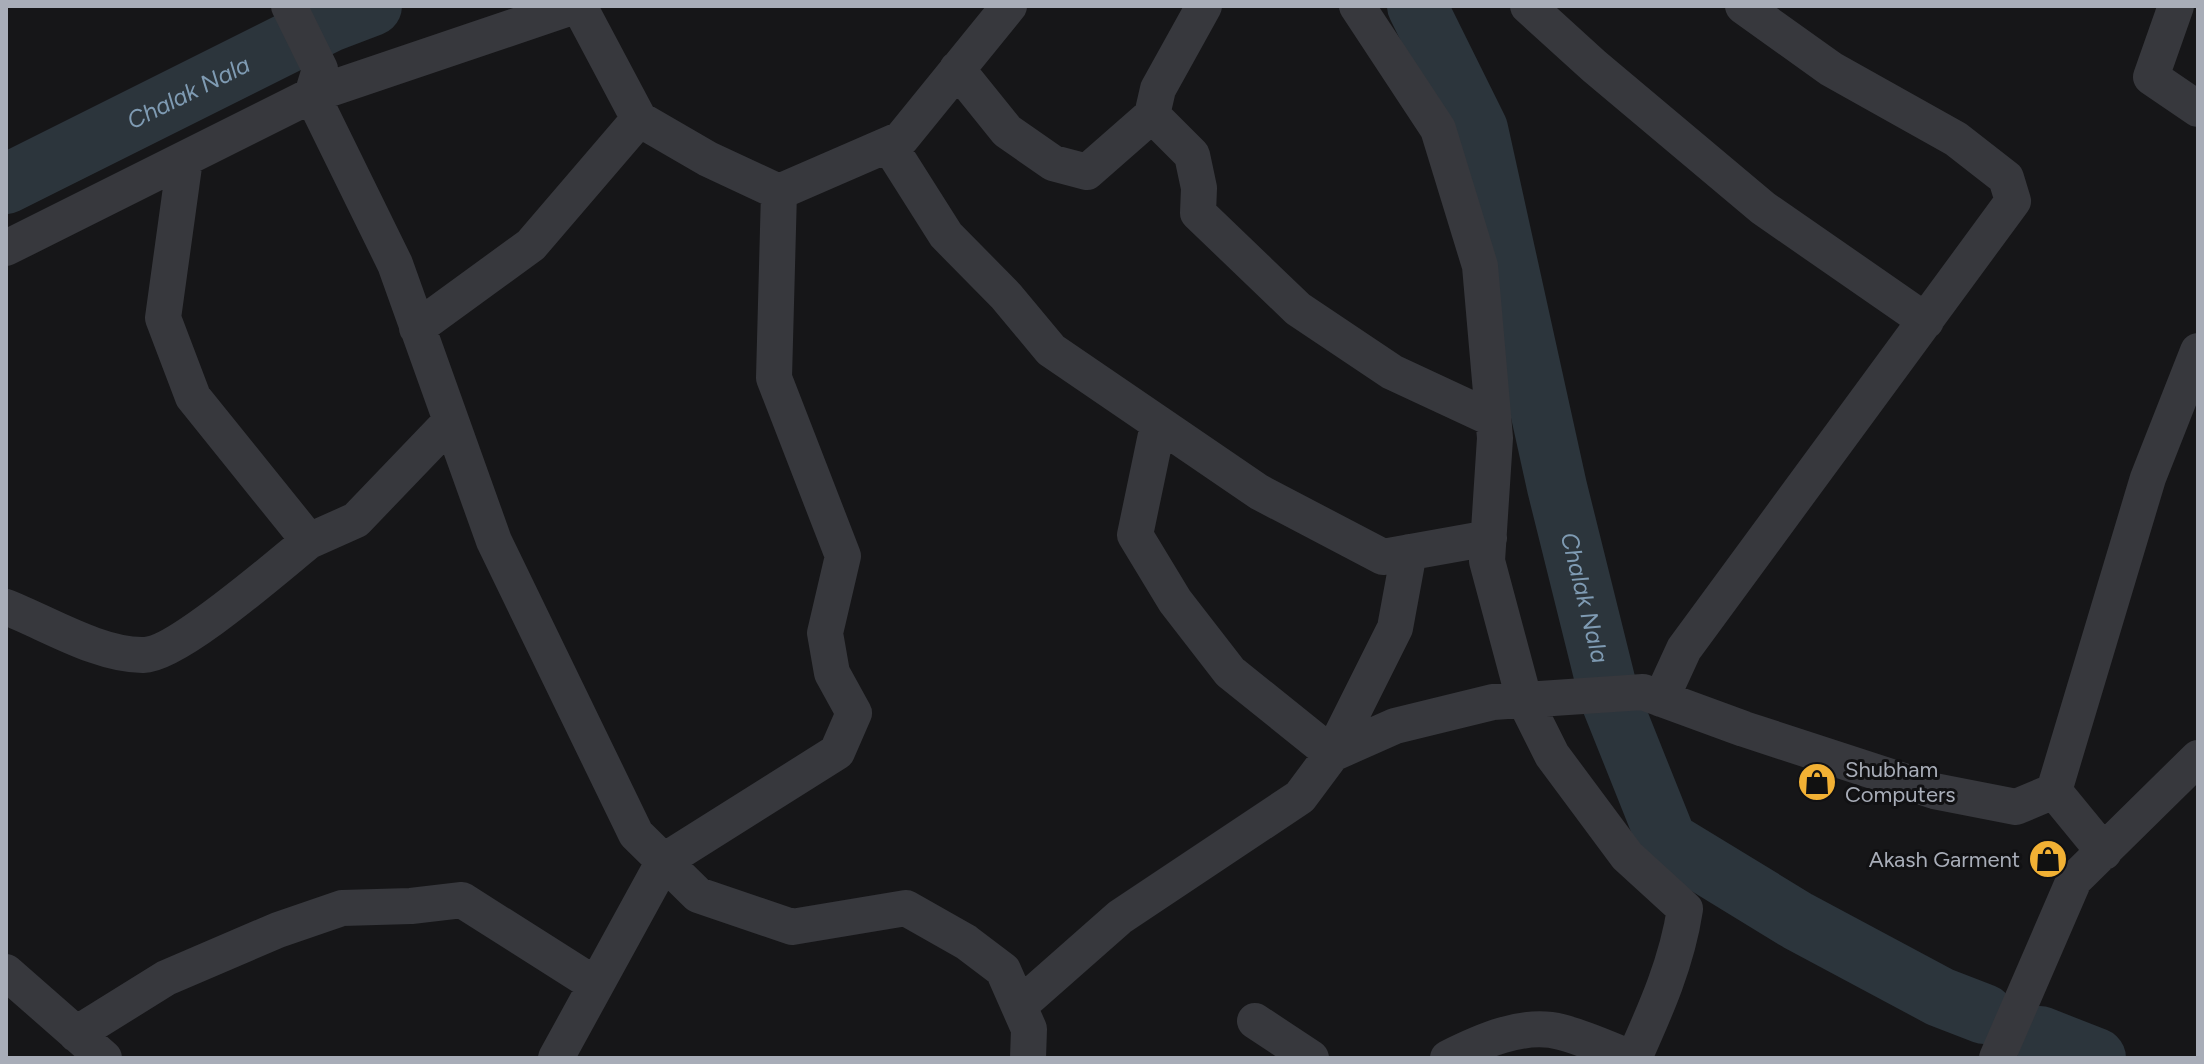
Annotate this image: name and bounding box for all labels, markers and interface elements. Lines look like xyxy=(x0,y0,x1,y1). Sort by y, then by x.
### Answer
water label: Chalak Nala xyxy=(122,49,255,135)
water label: Chalak Nala xyxy=(1555,529,1615,666)
place label: Shubham Computers xyxy=(1845,756,1956,808)
shop icon: Shubham Computers xyxy=(1796,761,1838,803)
shop icon: Akash Garment xyxy=(2027,838,2069,880)
place label: Akash Garment xyxy=(1869,846,2020,873)

